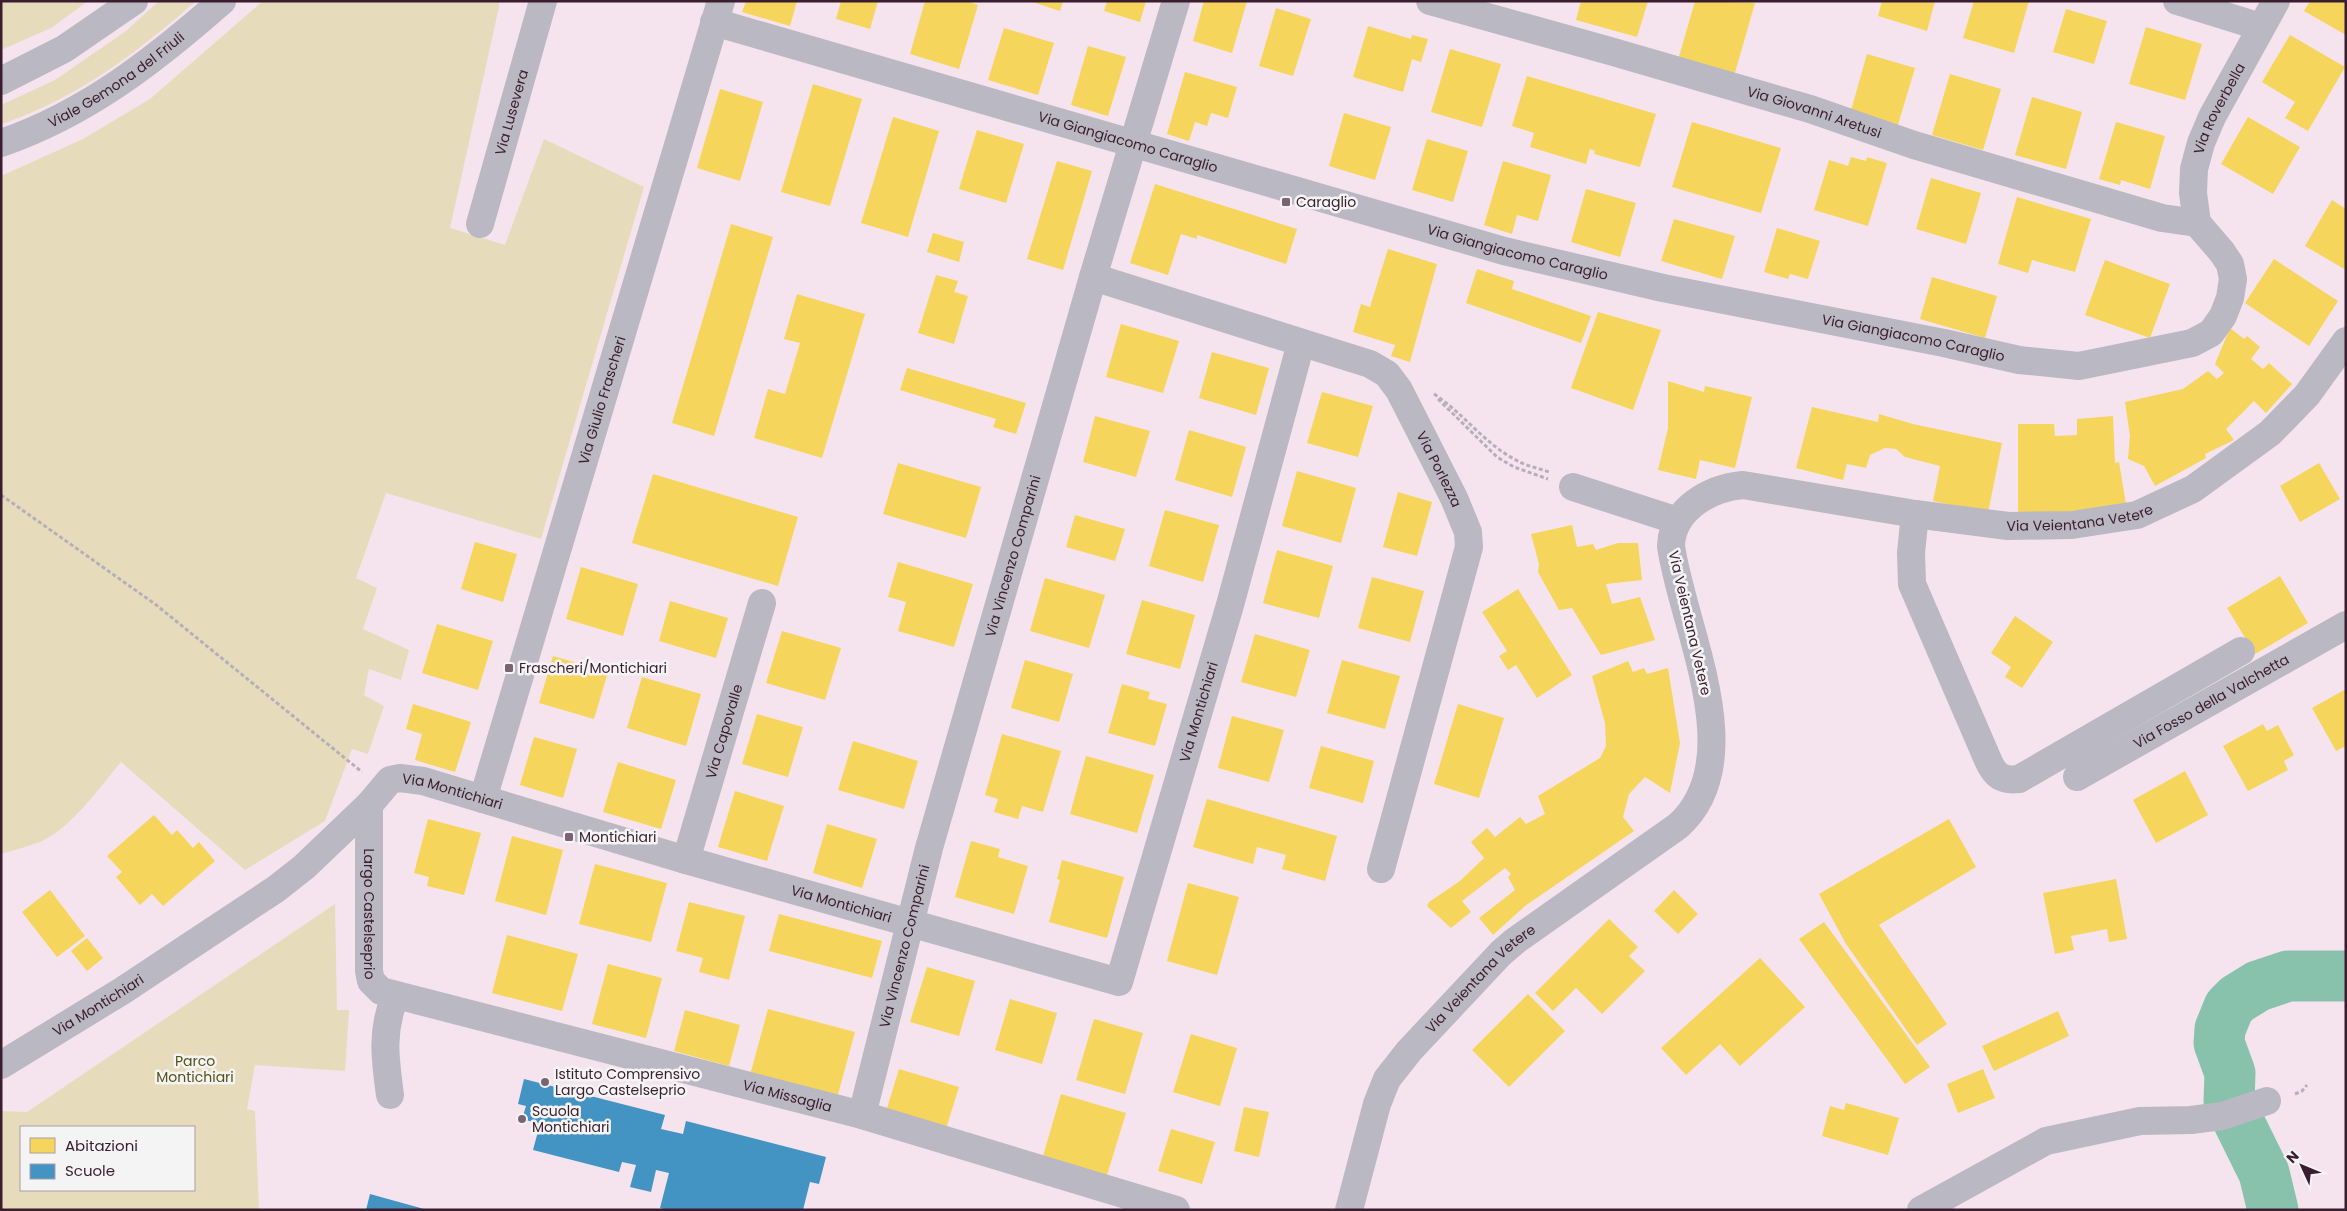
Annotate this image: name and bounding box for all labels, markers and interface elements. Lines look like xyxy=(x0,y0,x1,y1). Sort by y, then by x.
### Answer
street label: Viale Gemona del Friuli xyxy=(45,27,189,132)
street label: Via Roverbella xyxy=(2188,59,2250,156)
street label: Via Lusevera xyxy=(490,67,533,158)
street label: Via Giovanni Aretusi xyxy=(1745,81,1884,143)
street label: Via Giangiacomo Caraglio xyxy=(1036,106,1220,178)
place label: Caraglio xyxy=(1296,192,1356,212)
marker: Caraglio xyxy=(1280,196,1292,208)
street label: Via Giangiacomo Caraglio xyxy=(1425,219,1610,285)
street label: Via Giangiacomo Caraglio xyxy=(1820,309,2007,366)
street label: Via Giulio Frascheri xyxy=(573,334,630,467)
street label: Via Porlezza xyxy=(1412,428,1467,510)
street label: Via Vincenzo Comparini xyxy=(980,473,1046,639)
street label: Via Veientana Vetere xyxy=(2006,499,2157,536)
street label: Via Veientana Vetere xyxy=(1664,549,1716,698)
street label: Via Fosso della Valchetta xyxy=(2130,649,2293,753)
place label: Frascheri/Montichiari xyxy=(519,658,667,678)
street label: Via Montichiari xyxy=(1174,659,1223,765)
marker: Frascheri/Montichiari xyxy=(503,662,515,674)
street label: Via Capovalle xyxy=(701,681,748,781)
street label: Via Montichiari xyxy=(401,768,505,814)
place label: Montichiari xyxy=(579,827,657,847)
marker: Montichiari xyxy=(563,831,575,843)
street label: Largo Castelseprio xyxy=(359,849,380,981)
street label: Via Vincenzo Comparini xyxy=(874,863,934,1030)
street label: Via Montichiari xyxy=(789,880,894,927)
street label: Via Veientana Vetere xyxy=(1421,919,1540,1038)
street label: Via Montichiari xyxy=(49,969,148,1041)
park label: Parco Montichiari xyxy=(156,1051,234,1087)
place label: Istituto Comprensivo Largo Castelseprio xyxy=(555,1064,700,1100)
street label: Via Missaglia xyxy=(741,1075,834,1117)
marker: Istituto Comprensivo Largo Castelseprio xyxy=(539,1076,551,1088)
place label: Scuola Montichiari xyxy=(532,1101,610,1137)
marker: Scuola Montichiari xyxy=(516,1113,528,1125)
legend xyxy=(20,1126,195,1191)
text: Abitazioni xyxy=(65,1135,138,1156)
north arrow xyxy=(2277,1141,2327,1191)
text: N xyxy=(2282,1146,2303,1168)
text: Scuole xyxy=(65,1160,115,1181)

